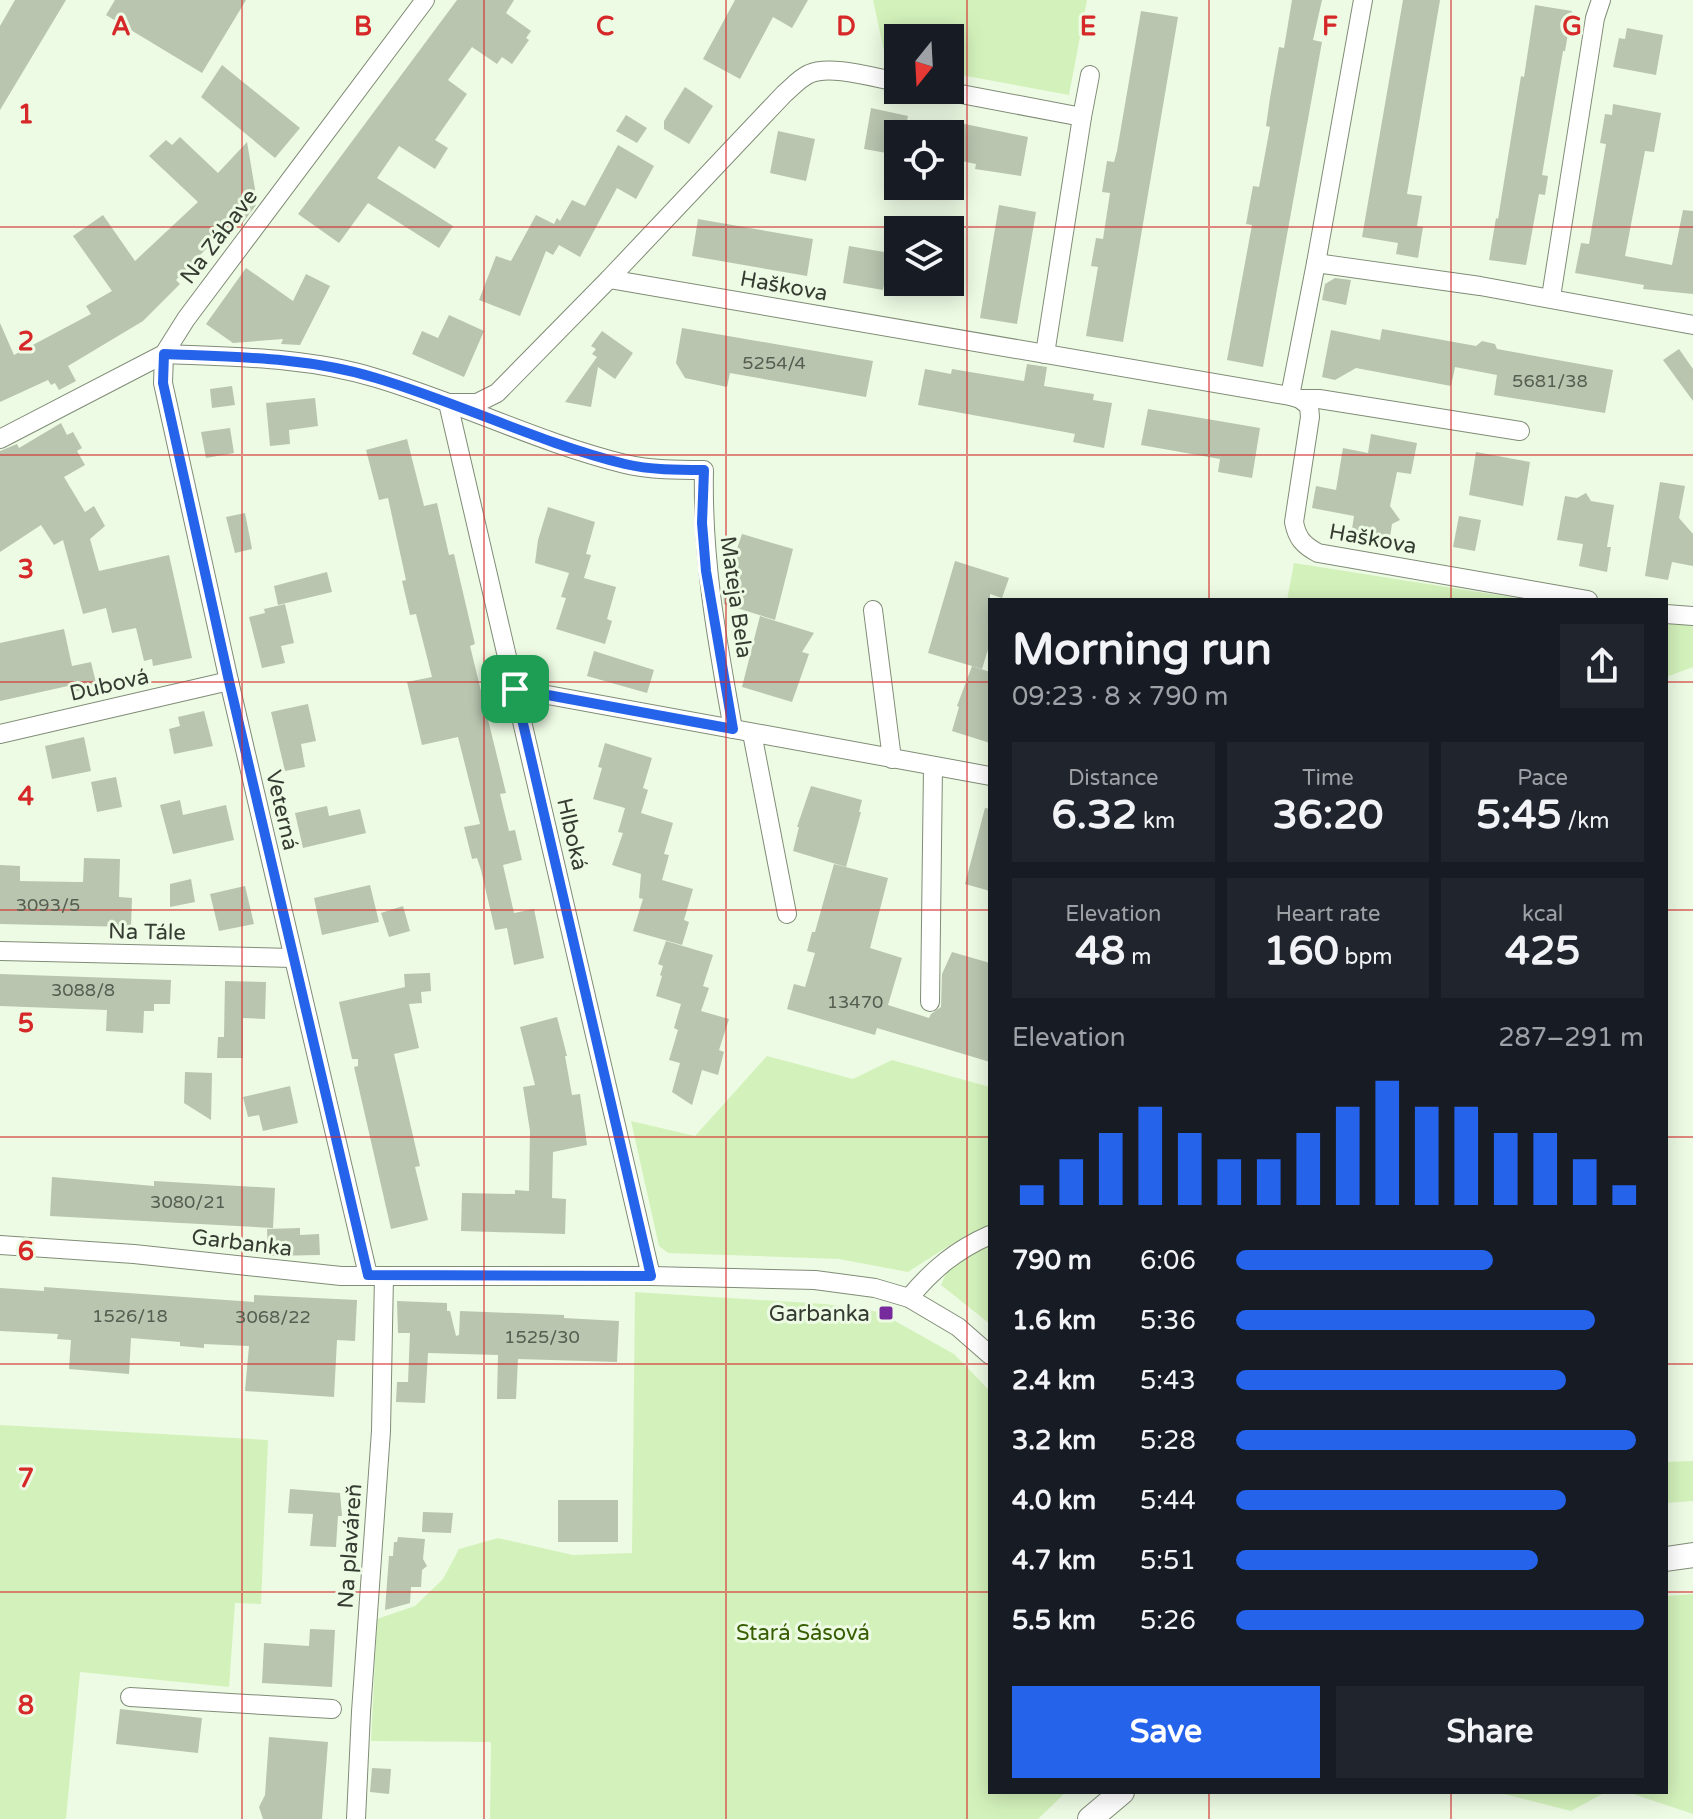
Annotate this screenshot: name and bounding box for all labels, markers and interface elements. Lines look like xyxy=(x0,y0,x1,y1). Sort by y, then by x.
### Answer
text: A xyxy=(111,11,131,42)
text: B xyxy=(354,11,372,42)
text: C xyxy=(596,11,614,42)
text: D xyxy=(836,11,856,42)
text: E xyxy=(1080,11,1096,42)
text: F xyxy=(1322,11,1338,42)
text: G xyxy=(1562,11,1582,42)
north arrow xyxy=(884,24,964,104)
map controls xyxy=(884,24,964,296)
text: 1 xyxy=(18,99,34,130)
button: locate xyxy=(884,120,964,200)
street label: Na Zábave xyxy=(175,184,263,289)
button: layers xyxy=(884,216,964,296)
street label: Haškova xyxy=(738,266,830,306)
text: 2 xyxy=(18,326,34,357)
house number: 5254/4 xyxy=(742,352,806,374)
house number: 5681/38 xyxy=(1512,370,1588,392)
street label: Haškova xyxy=(1327,519,1419,559)
street label: Mateja Bela xyxy=(715,534,757,660)
text: 3 xyxy=(18,554,34,585)
text: Morning run xyxy=(1012,624,1272,677)
button: share xyxy=(1560,624,1644,708)
pin xyxy=(481,655,549,723)
street label: Dubová xyxy=(67,663,151,707)
icon: arrive xyxy=(493,667,537,711)
text: 09:23 · 8 × 790 m xyxy=(1012,681,1228,712)
text: Distance xyxy=(1068,765,1159,791)
text: Time xyxy=(1302,765,1354,791)
text: Pace xyxy=(1517,765,1568,791)
street label: Veterná xyxy=(260,768,304,853)
text: 4 xyxy=(18,781,34,812)
text: 6.32 xyxy=(1051,791,1137,839)
text: 36:20 xyxy=(1273,791,1383,839)
text: 5:45 xyxy=(1476,791,1562,839)
street label: Hlboká xyxy=(551,796,593,873)
text: km xyxy=(1137,808,1175,834)
text: /km xyxy=(1562,808,1609,834)
house number: 3093/5 xyxy=(16,894,80,916)
text: Elevation xyxy=(1065,901,1161,927)
text: Heart rate xyxy=(1276,901,1380,927)
text: kcal xyxy=(1522,901,1563,927)
street label: Na Tále xyxy=(108,918,186,946)
text: 48 xyxy=(1075,927,1125,975)
text: 160 xyxy=(1263,927,1339,975)
text: 425 xyxy=(1505,927,1580,975)
text: m xyxy=(1125,944,1151,970)
text: bpm xyxy=(1339,944,1393,970)
house number: 3088/8 xyxy=(51,979,115,1001)
house number: 13470 xyxy=(827,991,883,1013)
text: 5 xyxy=(18,1008,34,1039)
text: Elevation xyxy=(1012,1022,1126,1053)
text: 287–291 m xyxy=(1498,1022,1644,1053)
house number: 3080/21 xyxy=(150,1191,226,1213)
street label: Garbanka xyxy=(190,1224,294,1262)
text: 6 xyxy=(18,1236,34,1267)
text: 790 m xyxy=(1012,1245,1092,1276)
text: 6:06 xyxy=(1140,1245,1196,1276)
place label: Garbanka xyxy=(769,1301,870,1327)
marker: Garbanka xyxy=(877,1304,895,1322)
house number: 1526/18 xyxy=(92,1305,168,1327)
text: 1.6 km xyxy=(1012,1305,1096,1336)
text: 5:36 xyxy=(1140,1305,1196,1336)
house number: 3068/22 xyxy=(235,1306,311,1328)
house number: 1525/30 xyxy=(504,1326,580,1348)
text: 2.4 km xyxy=(1012,1365,1096,1396)
text: 5:43 xyxy=(1140,1365,1196,1396)
text: 3.2 km xyxy=(1012,1425,1096,1456)
text: 5:28 xyxy=(1140,1425,1196,1456)
text: 7 xyxy=(18,1463,34,1494)
street label: Na plaváreň xyxy=(333,1483,367,1609)
text: 4.0 km xyxy=(1012,1485,1096,1516)
text: 5:44 xyxy=(1140,1485,1196,1516)
text: 4.7 km xyxy=(1012,1545,1096,1576)
text: 5:51 xyxy=(1140,1545,1196,1576)
text: 5.5 km xyxy=(1012,1605,1096,1636)
text: 5:26 xyxy=(1140,1605,1196,1636)
park label: Stará Sásová xyxy=(736,1620,870,1646)
button: Save xyxy=(1012,1686,1320,1778)
button: Share xyxy=(1336,1686,1644,1778)
text: 8 xyxy=(18,1690,34,1721)

